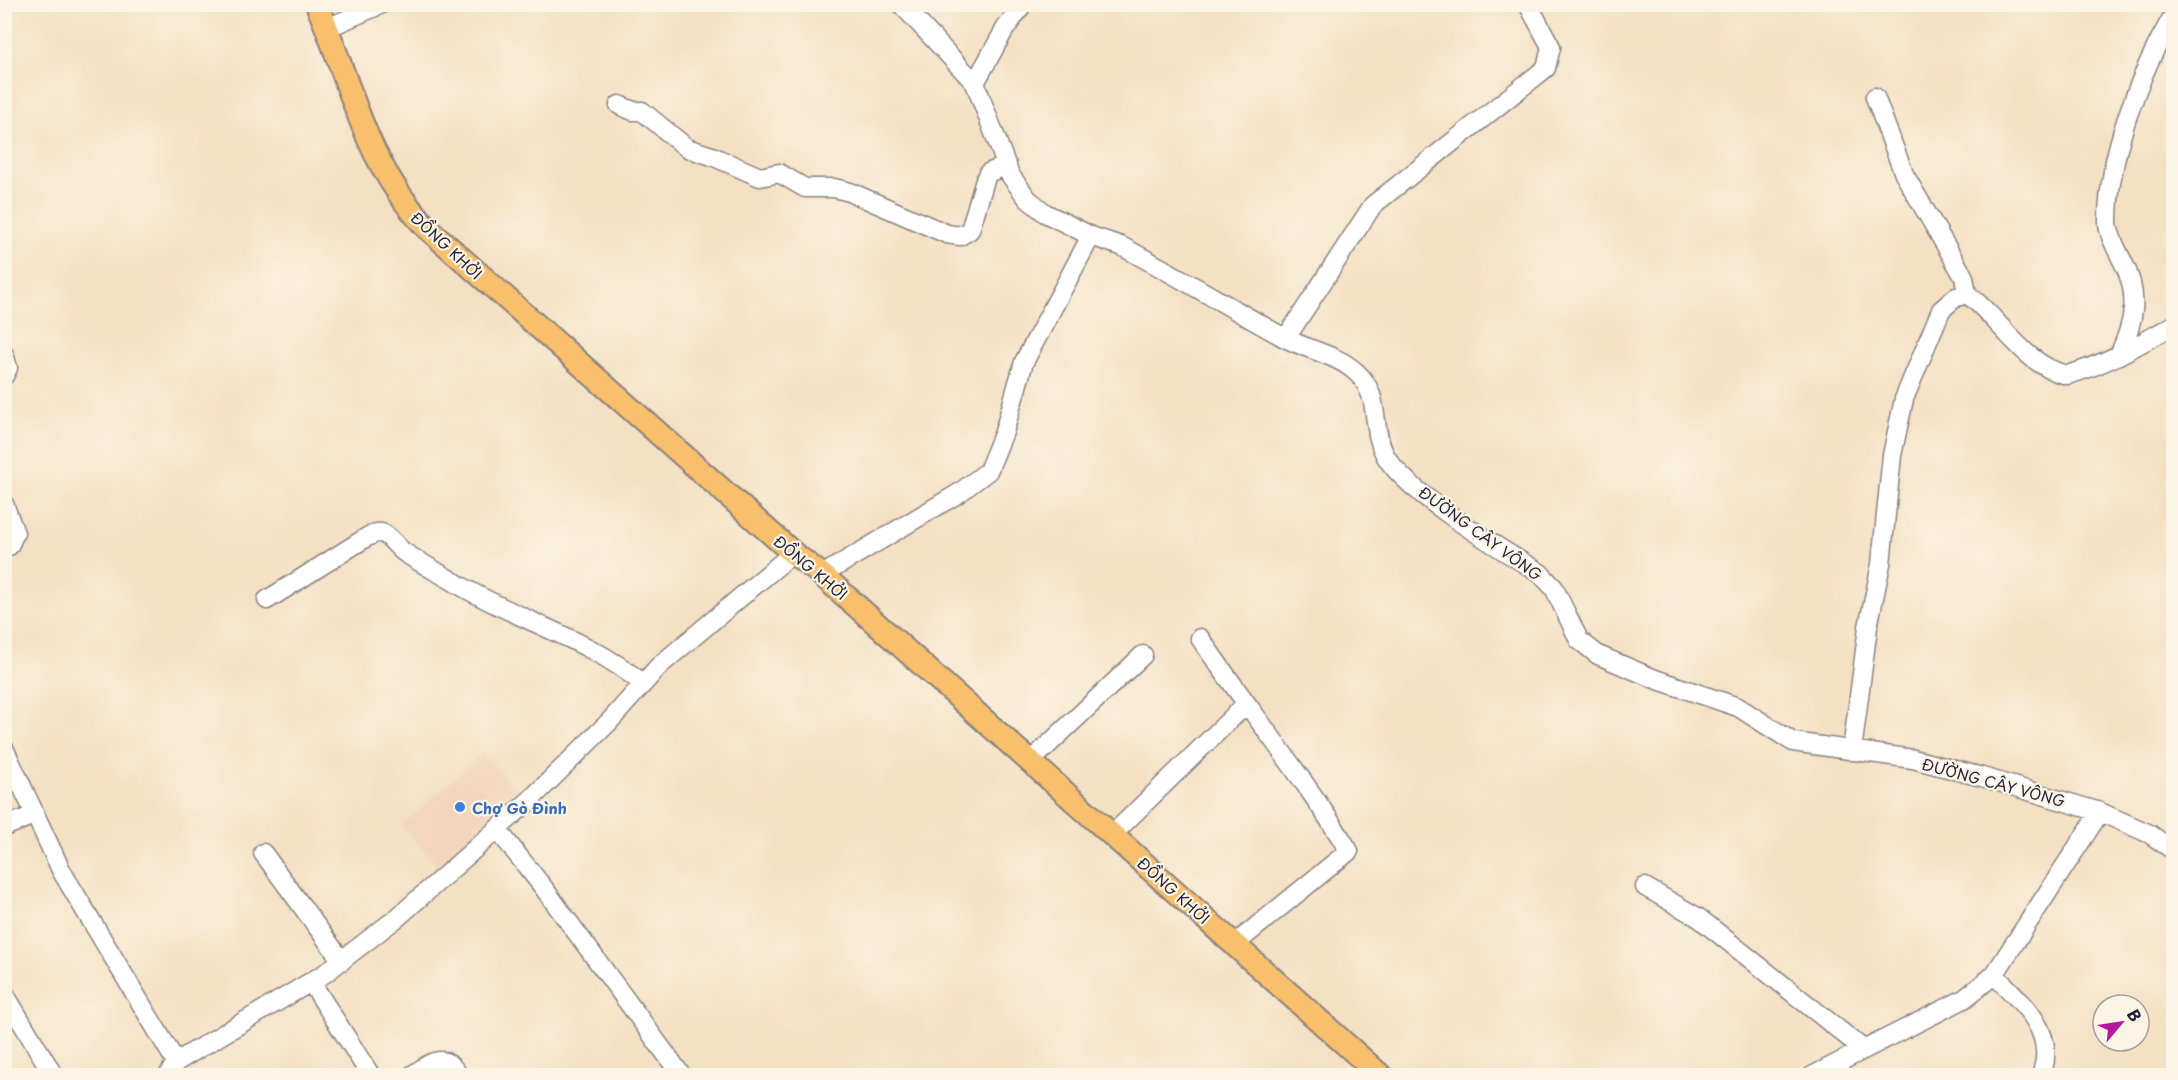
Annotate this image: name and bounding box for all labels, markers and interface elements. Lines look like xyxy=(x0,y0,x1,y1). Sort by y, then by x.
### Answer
street label: ĐỒNG KHỞI xyxy=(406,206,488,284)
street label: ĐƯỜNG CÂY VÔNG xyxy=(1414,480,1548,586)
street label: ĐỒNG KHỞI xyxy=(769,529,853,605)
street label: ĐƯỜNG CÂY VÔNG xyxy=(1920,752,2068,812)
place label: Chợ Gò Đình xyxy=(472,796,567,819)
marker: Chợ Gò Đình xyxy=(453,800,467,814)
street label: ĐỒNG KHỞI xyxy=(1133,851,1215,929)
north arrow xyxy=(2091,993,2151,1053)
text: B xyxy=(2122,1005,2148,1026)

